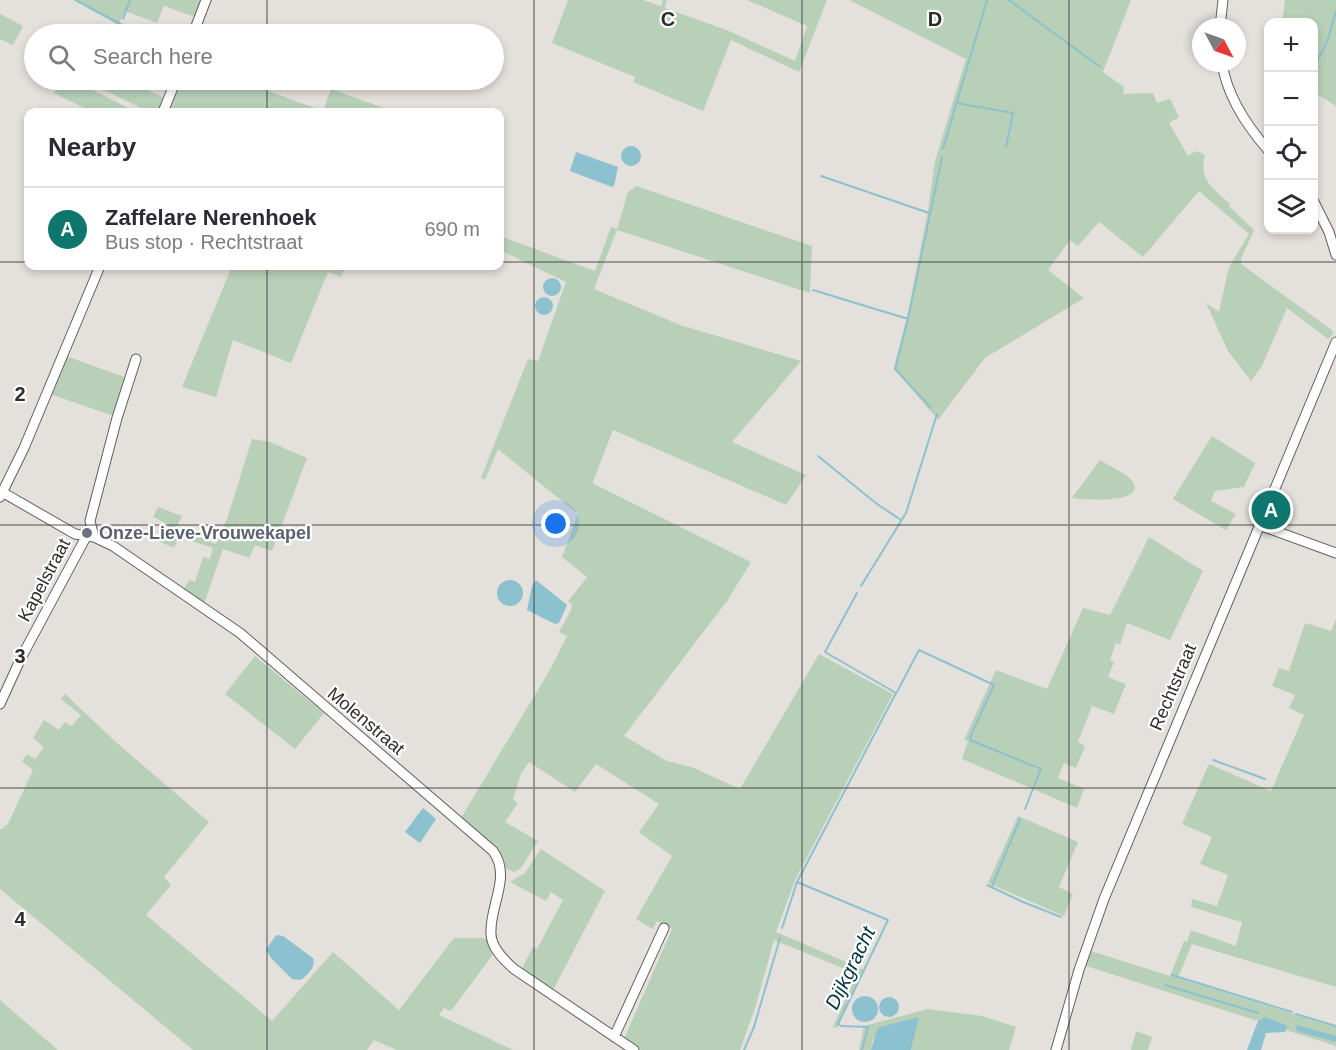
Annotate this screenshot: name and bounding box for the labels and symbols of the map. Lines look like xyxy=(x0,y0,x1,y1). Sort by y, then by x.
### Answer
text: C xyxy=(661,8,675,30)
text: D xyxy=(928,8,942,30)
north arrow xyxy=(1192,18,1246,72)
text: 2 xyxy=(14,383,26,405)
pin: A xyxy=(1252,488,1290,532)
your location xyxy=(541,509,570,538)
place label: Onze-Lieve-Vrouwekapel xyxy=(99,523,311,543)
marker: Onze-Lieve-Vrouwekapel xyxy=(80,526,94,540)
street label: Kapelstraat xyxy=(14,535,74,625)
street label: Rechtstraat xyxy=(1146,641,1200,733)
text: 3 xyxy=(14,645,26,667)
street label: Molenstraat xyxy=(324,683,408,759)
text: 4 xyxy=(14,908,26,930)
water label: Dijkgracht xyxy=(821,922,880,1013)

